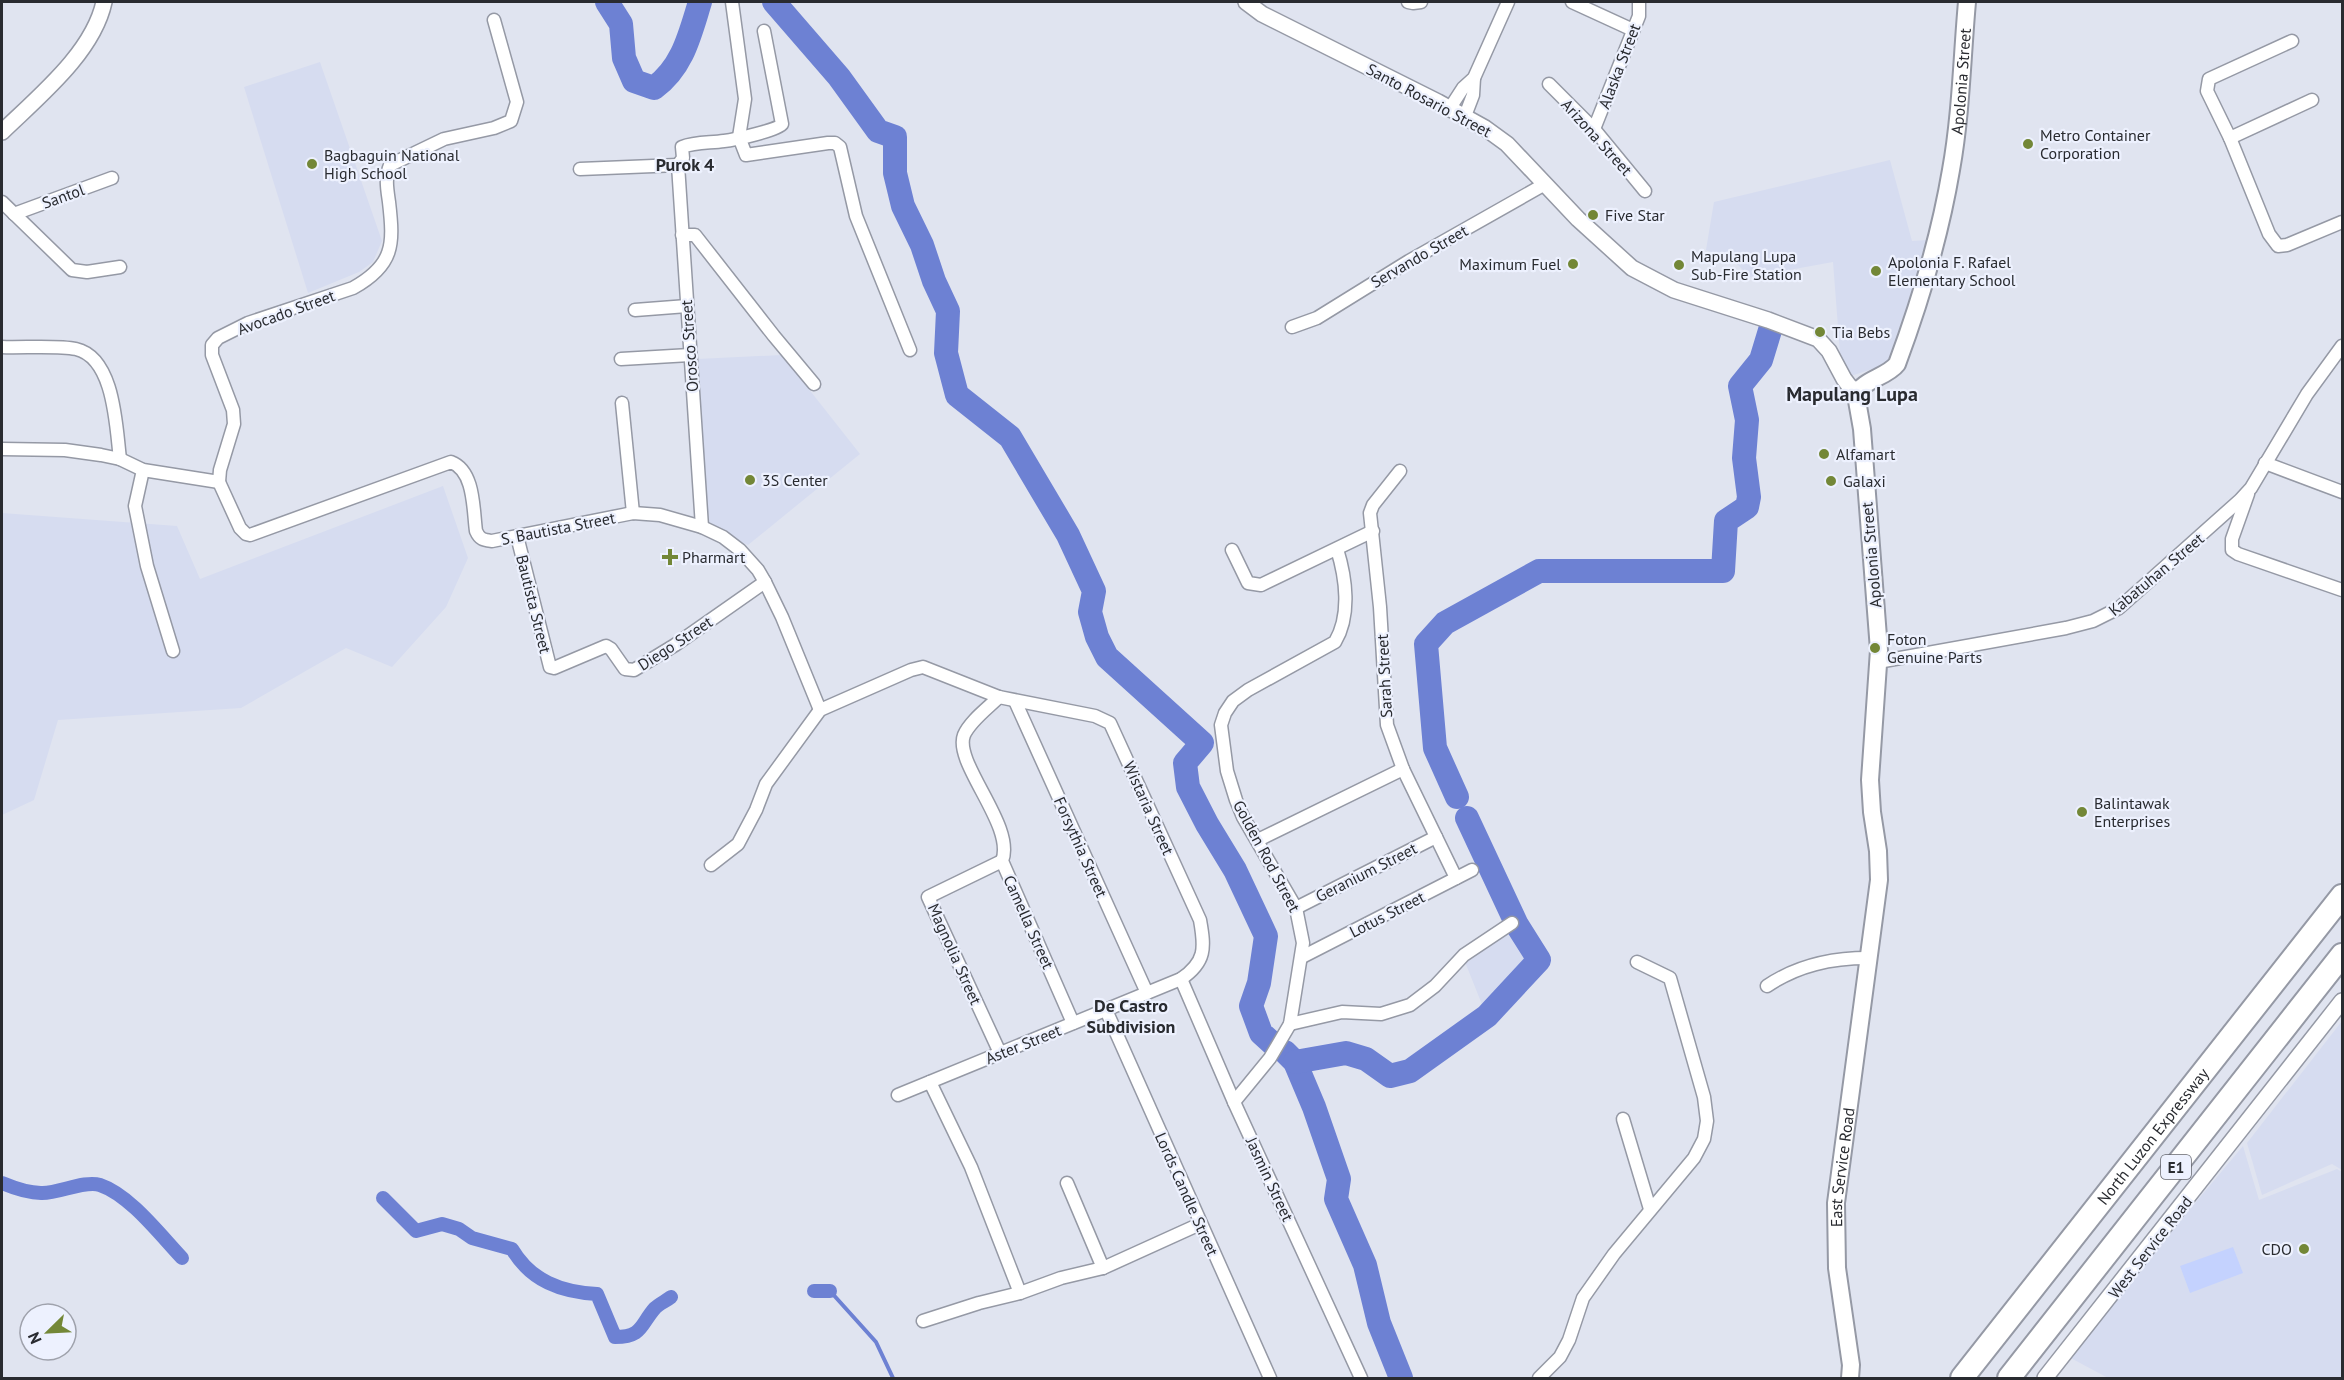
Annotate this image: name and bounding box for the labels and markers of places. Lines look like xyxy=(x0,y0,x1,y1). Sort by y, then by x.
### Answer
place label: Metro Container Corporation xyxy=(2040,125,2151,163)
marker: Metro Container Corporation xyxy=(2021,137,2035,151)
place label: Bagbaguin National High School xyxy=(324,145,460,183)
marker: Bagbaguin National High School xyxy=(305,157,319,171)
place label: Five Star xyxy=(1605,205,1665,225)
marker: Five Star xyxy=(1586,208,1600,222)
place label: Mapulang Lupa Sub-Fire Station xyxy=(1691,246,1802,284)
place label: Apolonia F. Rafael Elementary School xyxy=(1888,252,2016,290)
place label: Maximum Fuel xyxy=(1459,254,1561,274)
marker: Maximum Fuel xyxy=(1566,257,1580,271)
marker: Mapulang Lupa Sub-Fire Station xyxy=(1672,258,1686,272)
marker: Apolonia F. Rafael Elementary School xyxy=(1869,264,1883,278)
place label: Tia Bebs xyxy=(1832,322,1890,342)
marker: Tia Bebs xyxy=(1813,325,1827,339)
place label: Alfamart xyxy=(1836,444,1896,464)
marker: Alfamart xyxy=(1817,447,1831,461)
place label: 3S Center xyxy=(762,470,828,490)
place label: Galaxi xyxy=(1843,471,1886,491)
marker: 3S Center xyxy=(743,473,757,487)
marker: Galaxi xyxy=(1824,474,1838,488)
place label: Pharmart xyxy=(682,547,746,567)
marker: Pharmart xyxy=(663,550,677,564)
place label: Foton Genuine Parts xyxy=(1887,629,1982,667)
marker: Foton Genuine Parts xyxy=(1868,641,1882,655)
place label: Balintawak Enterprises xyxy=(2094,793,2170,831)
marker: Balintawak Enterprises xyxy=(2075,805,2089,819)
place label: CDO xyxy=(2261,1239,2292,1259)
marker: CDO xyxy=(2297,1242,2311,1256)

